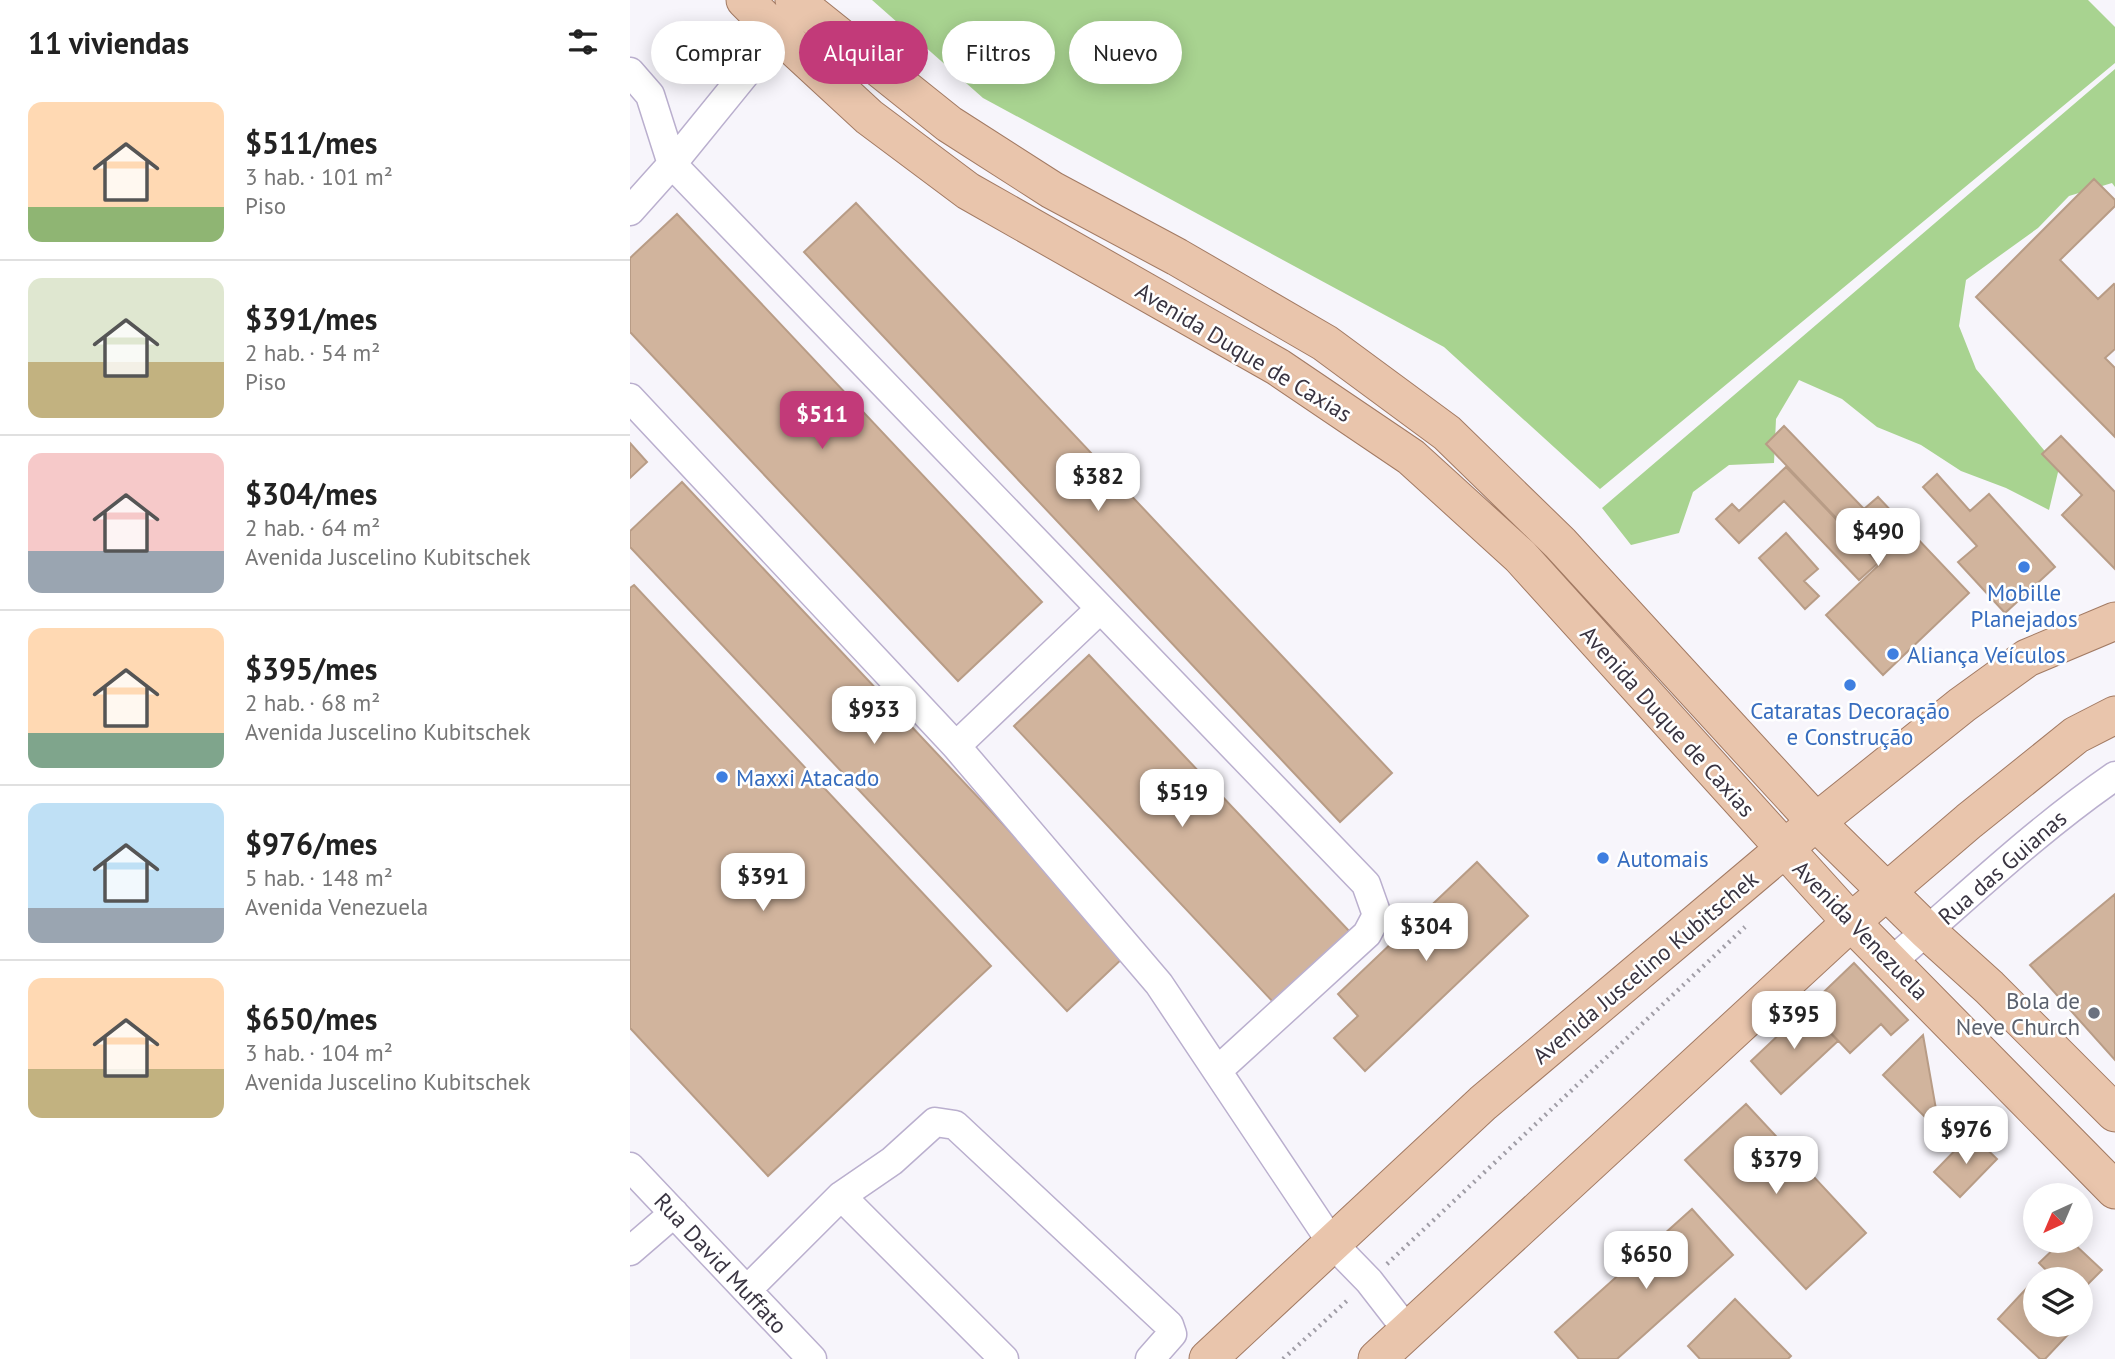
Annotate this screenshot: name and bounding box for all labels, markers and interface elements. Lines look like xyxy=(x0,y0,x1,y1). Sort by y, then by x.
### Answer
chip: Comprar xyxy=(651,21,785,84)
chip: Alquilar xyxy=(799,21,928,84)
chip: Filtros xyxy=(942,21,1055,84)
chip: Nuevo xyxy=(1069,21,1182,84)
text: 11 viviendas xyxy=(28,23,189,62)
icon: filters xyxy=(564,23,602,61)
text: $511/mes xyxy=(245,123,377,162)
icon: home xyxy=(84,130,168,214)
text: 3 hab. · 101 m² xyxy=(245,162,393,191)
text: Piso xyxy=(245,191,286,220)
street label: Avenida Duque de Caxias xyxy=(1131,276,1357,428)
text: $391/mes xyxy=(245,299,377,338)
icon: home xyxy=(84,306,168,390)
text: 2 hab. · 54 m² xyxy=(245,338,380,367)
text: Piso xyxy=(245,367,286,396)
pin: $511 xyxy=(781,392,863,451)
text: $511 xyxy=(796,399,848,428)
pin: $382 xyxy=(1057,454,1139,513)
text: $382 xyxy=(1072,461,1124,490)
text: $304/mes xyxy=(245,474,377,513)
icon: home xyxy=(84,481,168,565)
pin: $490 xyxy=(1837,508,1919,568)
text: 2 hab. · 64 m² xyxy=(245,513,380,542)
text: $490 xyxy=(1852,516,1904,545)
text: Avenida Juscelino Kubitschek xyxy=(245,542,531,571)
marker: Mobille Planejados xyxy=(2016,559,2032,575)
place label: Mobille Planejados xyxy=(1970,578,2078,633)
street label: Avenida Duque de Caxias xyxy=(1574,619,1762,823)
place label: Aliança Veículos xyxy=(1907,640,2066,669)
marker: Aliança Veículos xyxy=(1885,646,1901,662)
text: $395/mes xyxy=(245,649,377,688)
icon: home xyxy=(84,656,168,740)
marker: Cataratas Decoração e Construção xyxy=(1842,677,1858,693)
pin: $933 xyxy=(833,686,915,746)
text: 2 hab. · 68 m² xyxy=(245,688,380,717)
text: $933 xyxy=(848,694,900,723)
place label: Cataratas Decoração e Construção xyxy=(1750,696,1950,751)
text: Avenida Juscelino Kubitschek xyxy=(245,717,531,746)
place label: Maxxi Atacado xyxy=(736,763,879,792)
marker: Maxxi Atacado xyxy=(714,769,730,785)
pin: $519 xyxy=(1141,770,1223,829)
text: $519 xyxy=(1156,777,1208,806)
street label: Rua das Guianas xyxy=(1932,803,2072,931)
text: $976/mes xyxy=(245,824,377,863)
icon: home xyxy=(84,831,168,915)
place label: Automais xyxy=(1617,844,1709,873)
marker: Automais xyxy=(1595,850,1611,866)
pin: $391 xyxy=(722,853,804,913)
street label: Avenida Venezuela xyxy=(1787,854,1935,1006)
text: $391 xyxy=(737,861,789,890)
text: 5 hab. · 148 m² xyxy=(245,863,393,892)
street label: Avenida Juscelino Kubitschek xyxy=(1526,864,1764,1070)
text: Avenida Venezuela xyxy=(245,892,428,921)
pin: $304 xyxy=(1385,904,1467,963)
text: $304 xyxy=(1400,911,1452,940)
place label: Bola de Neve Church xyxy=(1956,986,2080,1041)
pin: $395 xyxy=(1753,992,1835,1051)
text: $650/mes xyxy=(245,999,377,1038)
text: $395 xyxy=(1768,999,1820,1028)
marker: Bola de Neve Church xyxy=(2086,1005,2102,1021)
icon: home xyxy=(84,1006,168,1090)
text: 3 hab. · 104 m² xyxy=(245,1038,393,1067)
text: Avenida Juscelino Kubitschek xyxy=(245,1067,531,1096)
pin: $976 xyxy=(1925,1106,2007,1166)
text: $976 xyxy=(1940,1114,1992,1143)
pin: $379 xyxy=(1735,1136,1817,1196)
text: $379 xyxy=(1750,1144,1802,1173)
north arrow xyxy=(2023,1183,2093,1253)
map controls xyxy=(2023,1183,2093,1337)
street label: Rua David Muffato xyxy=(648,1186,794,1340)
pin: $650 xyxy=(1605,1232,1687,1291)
text: $650 xyxy=(1620,1239,1672,1268)
button: layers xyxy=(2023,1267,2093,1337)

